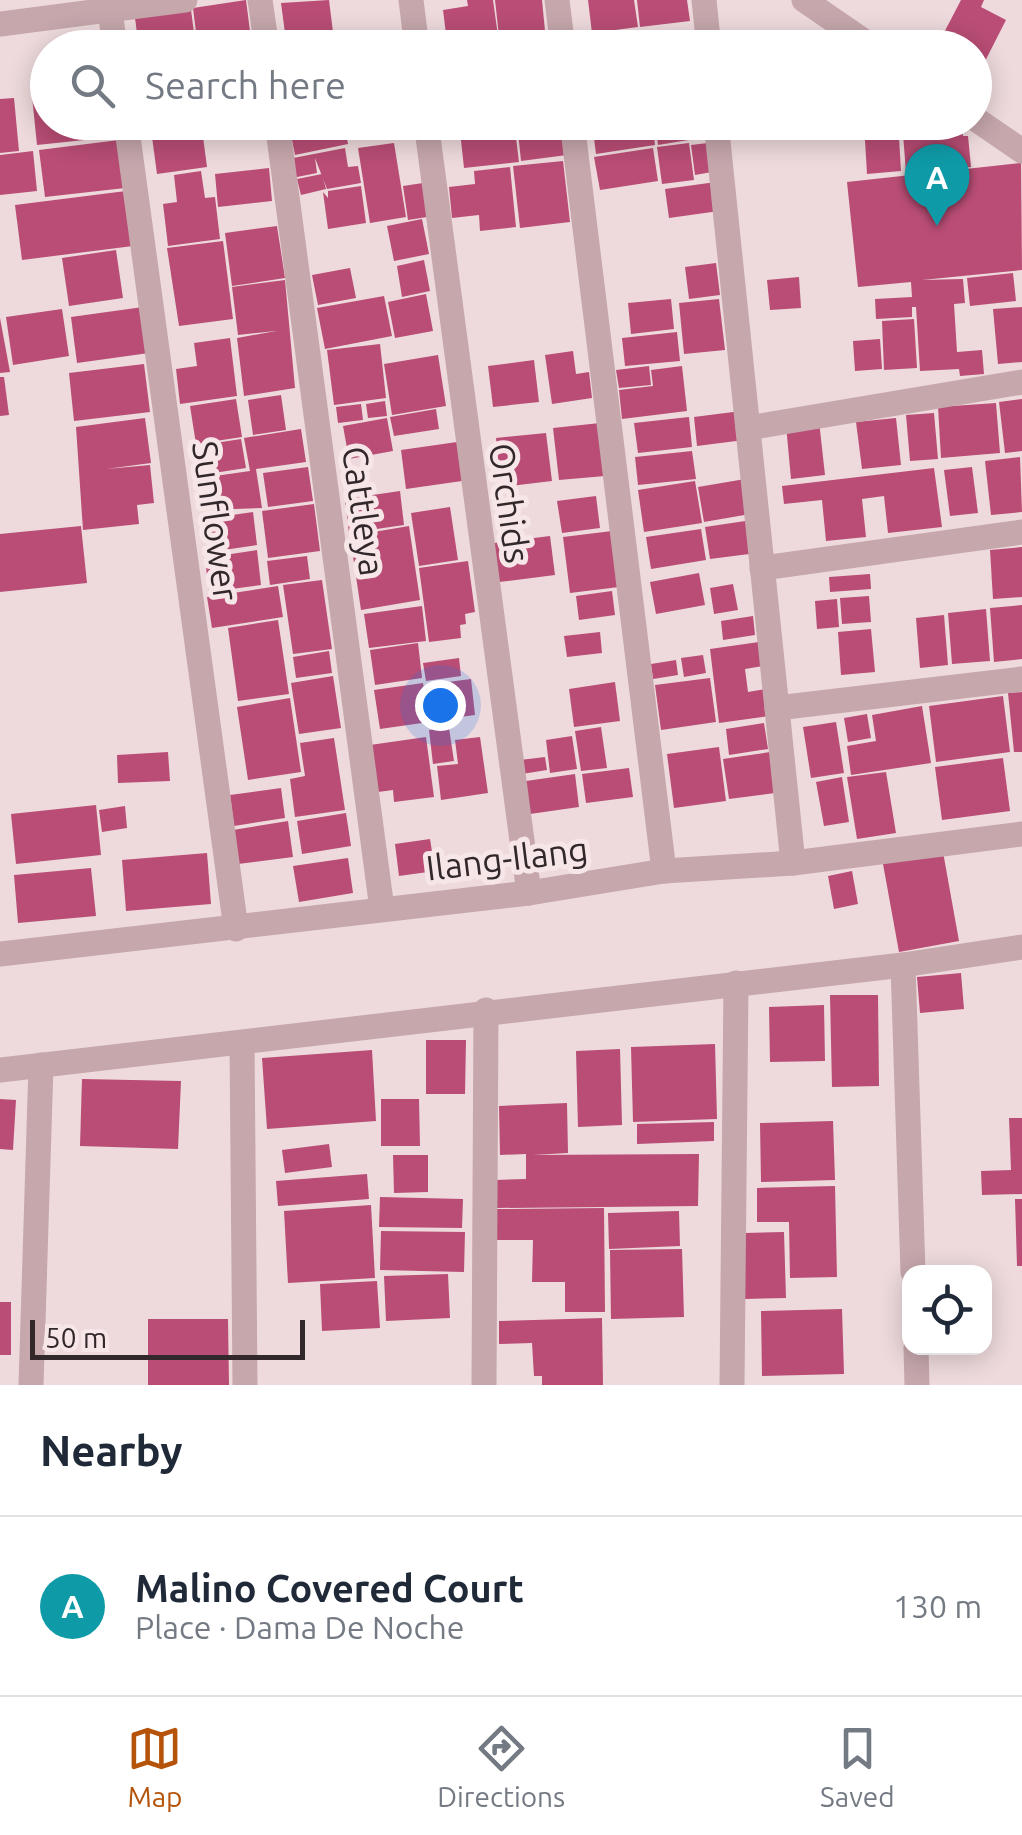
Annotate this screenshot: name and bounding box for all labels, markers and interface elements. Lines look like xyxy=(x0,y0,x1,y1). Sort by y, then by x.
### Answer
search box xyxy=(30,30,992,140)
icon: search xyxy=(65,58,120,113)
text: Search here xyxy=(145,64,346,106)
pin: A xyxy=(904,144,970,226)
street label: Sunflower xyxy=(185,439,247,603)
street label: Orchids xyxy=(482,440,538,566)
street label: Cattleya xyxy=(335,444,393,578)
your location xyxy=(415,680,466,731)
street label: Ilang-Ilang xyxy=(424,828,590,888)
map controls xyxy=(902,1265,992,1355)
button: locate xyxy=(902,1265,992,1355)
scale bar xyxy=(30,1315,305,1360)
text: 50 m xyxy=(45,1322,107,1353)
text: Nearby xyxy=(40,1427,183,1474)
text: Malino Covered Court xyxy=(135,1567,524,1609)
text: A xyxy=(61,1588,84,1624)
text: 130 m xyxy=(893,1588,982,1624)
text: Place · Dama De Noche xyxy=(135,1609,464,1645)
tab: Map xyxy=(127,1721,183,1812)
tab: Directions xyxy=(437,1721,565,1812)
tab: Saved xyxy=(820,1721,895,1812)

